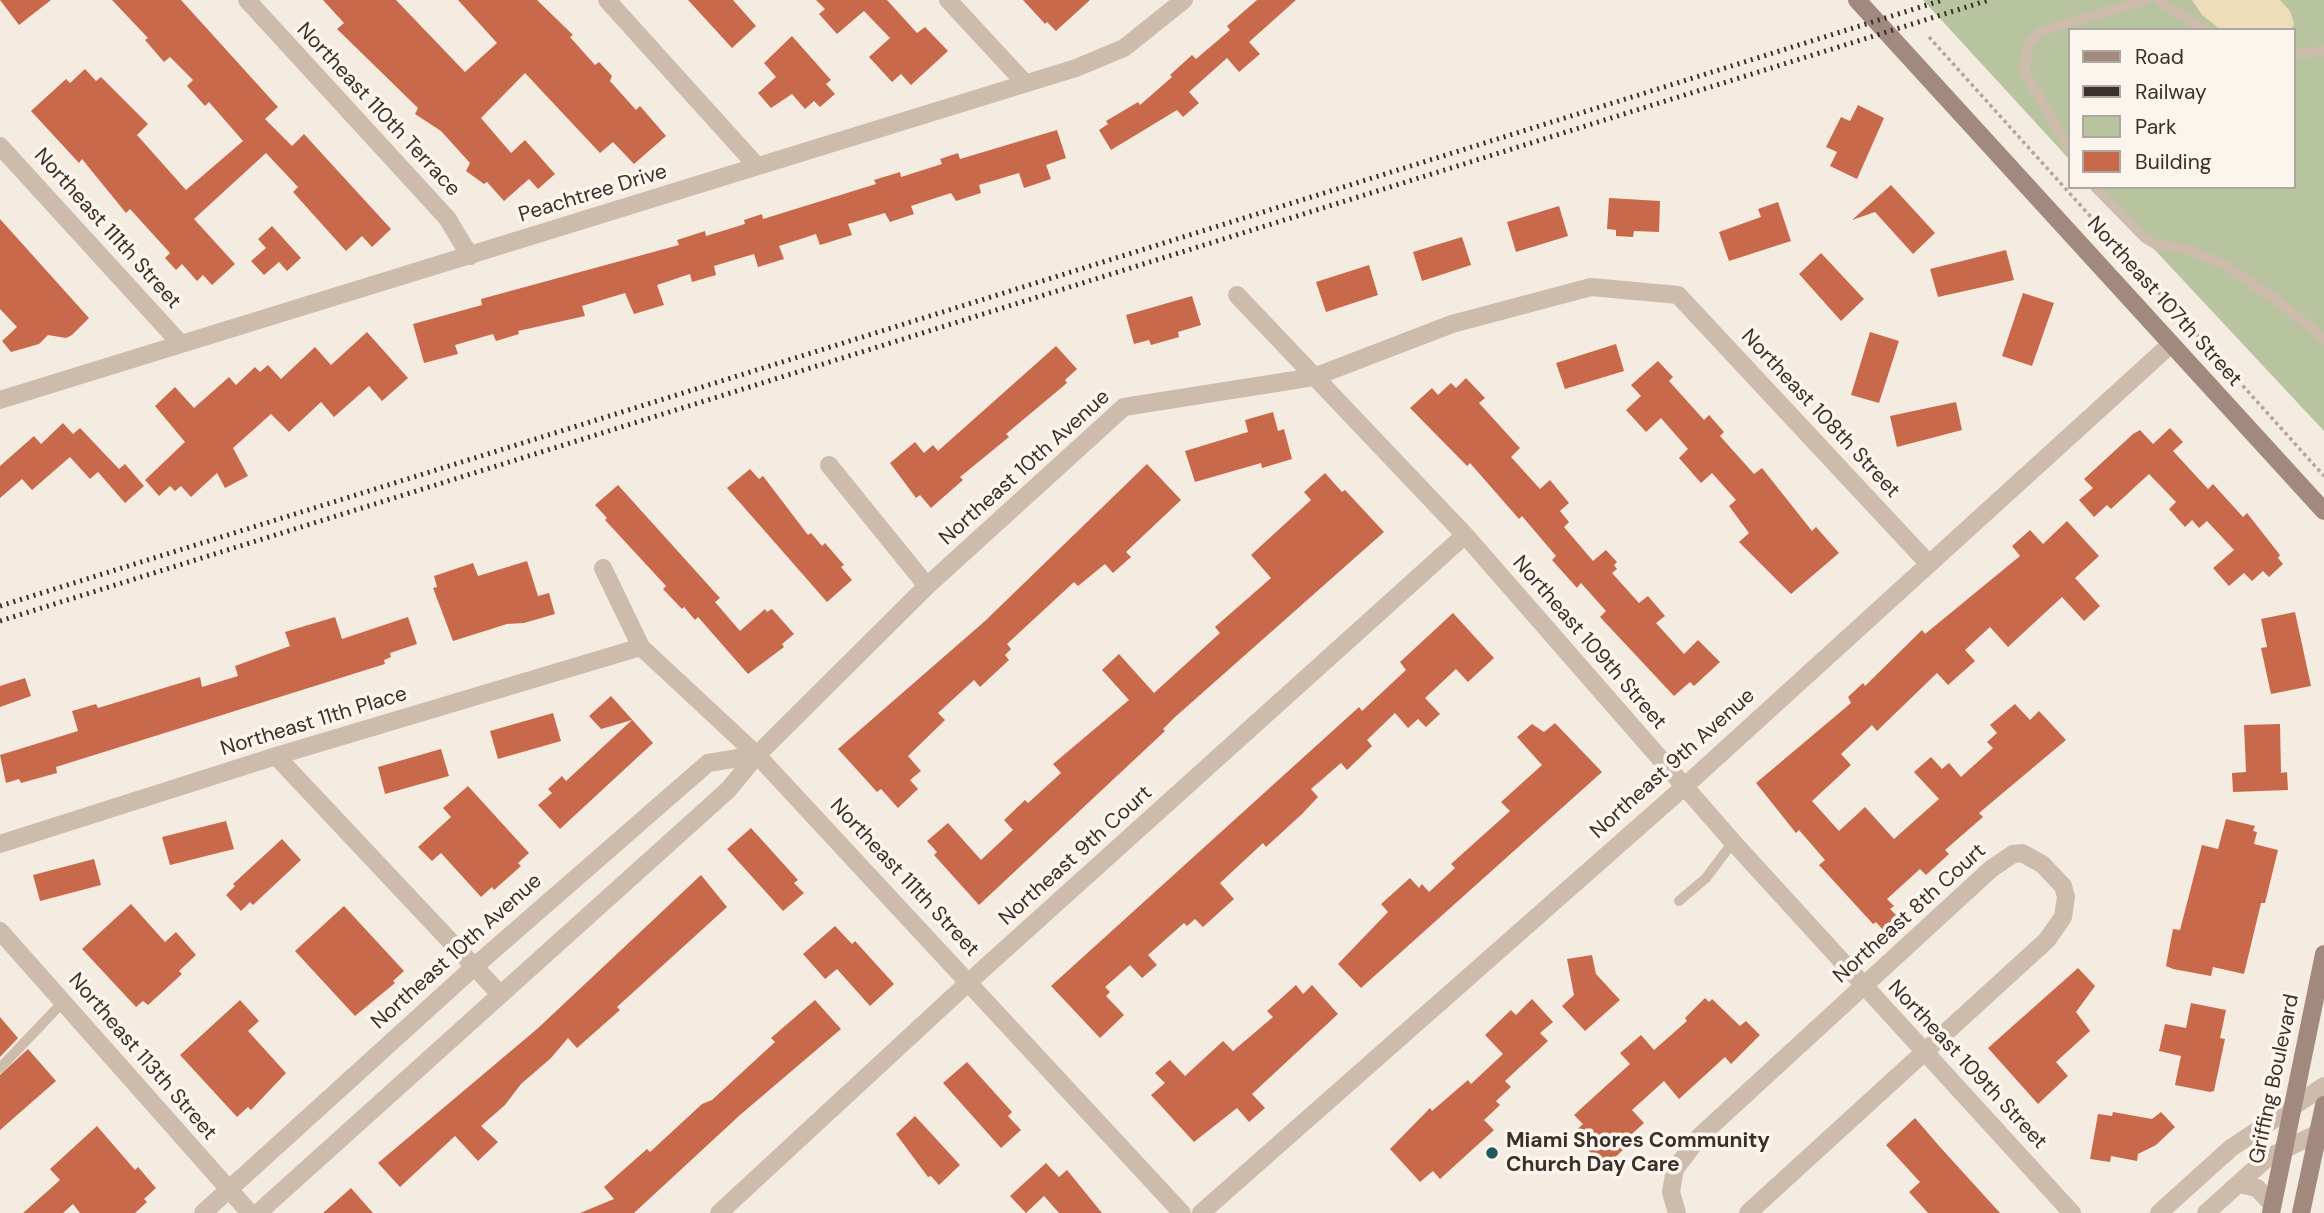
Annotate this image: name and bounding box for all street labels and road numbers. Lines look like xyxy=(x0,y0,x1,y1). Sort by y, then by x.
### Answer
street label: Northeast 110th Terrace xyxy=(291,18,465,202)
street label: Northeast 111th Street xyxy=(28,144,186,314)
street label: Peachtree Drive xyxy=(516,159,670,229)
street label: Northeast 107th Street xyxy=(2081,212,2247,392)
street label: Northeast 108th Street xyxy=(1735,324,1905,504)
street label: Northeast 10th Avenue xyxy=(935,385,1115,551)
street label: Northeast 109th Street xyxy=(1507,551,1671,735)
street label: Northeast 11th Place xyxy=(218,682,410,762)
street label: Northeast 9th Avenue xyxy=(1586,683,1760,845)
street label: Northeast 9th Court xyxy=(994,781,1158,931)
street label: Northeast 111th Street xyxy=(824,794,984,962)
street label: Northeast 8th Court xyxy=(1829,839,1991,989)
street label: Northeast 10th Avenue xyxy=(367,869,547,1035)
street label: Northeast 113th Street xyxy=(63,968,221,1146)
street label: Northeast 109th Street xyxy=(1882,975,2052,1155)
street label: Griffing Boulevard xyxy=(2245,992,2305,1166)

